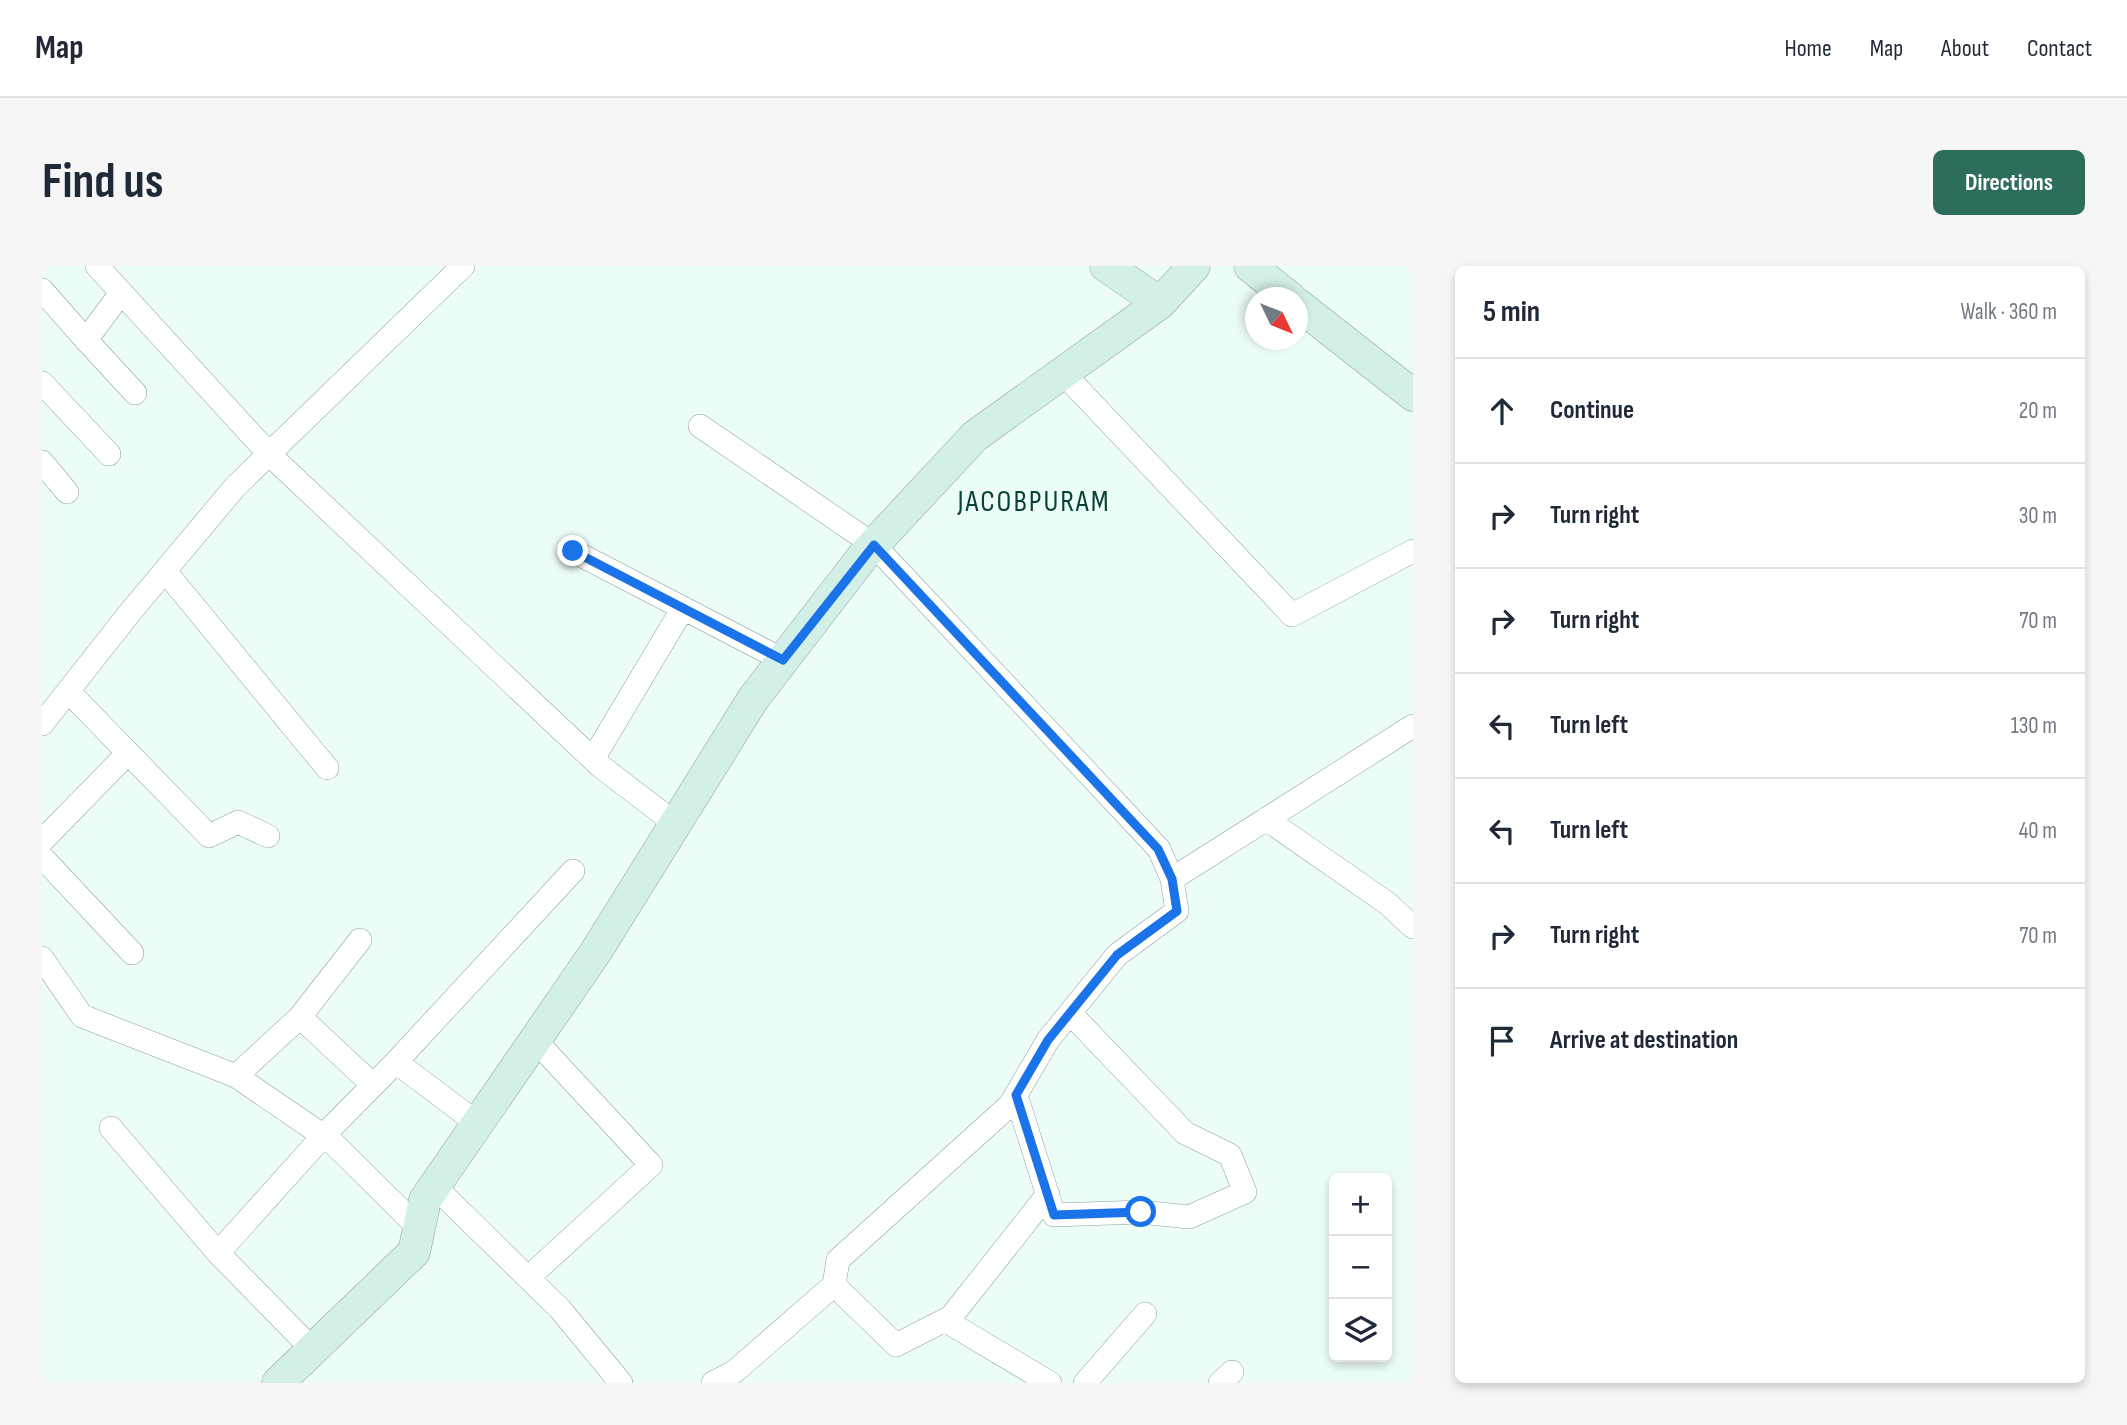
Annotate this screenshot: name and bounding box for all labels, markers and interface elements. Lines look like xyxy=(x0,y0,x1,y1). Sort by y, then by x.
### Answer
text: Map xyxy=(35,28,84,68)
text: Home xyxy=(1784,34,1832,63)
text: Map xyxy=(1870,34,1903,63)
text: About xyxy=(1941,34,1989,63)
text: Contact xyxy=(2027,34,2092,63)
button: Directions xyxy=(1933,150,2085,215)
text: Find us xyxy=(42,153,164,212)
north arrow xyxy=(1245,287,1308,350)
text: 5 min xyxy=(1483,294,1540,330)
text: Walk · 360 m xyxy=(1960,298,2057,326)
icon: ahead xyxy=(1483,392,1521,430)
text: Continue xyxy=(1550,395,1634,426)
text: 20 m xyxy=(2019,397,2057,425)
district label: JACOBPURAM xyxy=(956,484,1111,520)
icon: right xyxy=(1483,497,1521,535)
text: Turn right xyxy=(1550,500,1639,531)
text: 30 m xyxy=(2019,502,2057,530)
route end xyxy=(557,535,588,566)
icon: right xyxy=(1483,602,1521,640)
text: Turn right xyxy=(1550,605,1639,636)
text: 70 m xyxy=(2019,607,2057,635)
icon: left xyxy=(1483,707,1521,745)
text: Turn left xyxy=(1550,710,1628,741)
text: 130 m xyxy=(2011,712,2057,740)
icon: left xyxy=(1483,812,1521,850)
text: Turn left xyxy=(1550,815,1628,846)
text: 40 m xyxy=(2019,817,2057,845)
icon: right xyxy=(1483,917,1521,955)
text: Turn right xyxy=(1550,920,1639,951)
text: 70 m xyxy=(2019,922,2057,950)
icon: arrive xyxy=(1483,1022,1521,1060)
text: Arrive at destination xyxy=(1550,1025,1738,1056)
map controls xyxy=(1329,1173,1392,1362)
button: + xyxy=(1329,1173,1392,1236)
route start xyxy=(1125,1196,1156,1227)
button: − xyxy=(1329,1236,1392,1299)
button: layers xyxy=(1329,1299,1392,1362)

